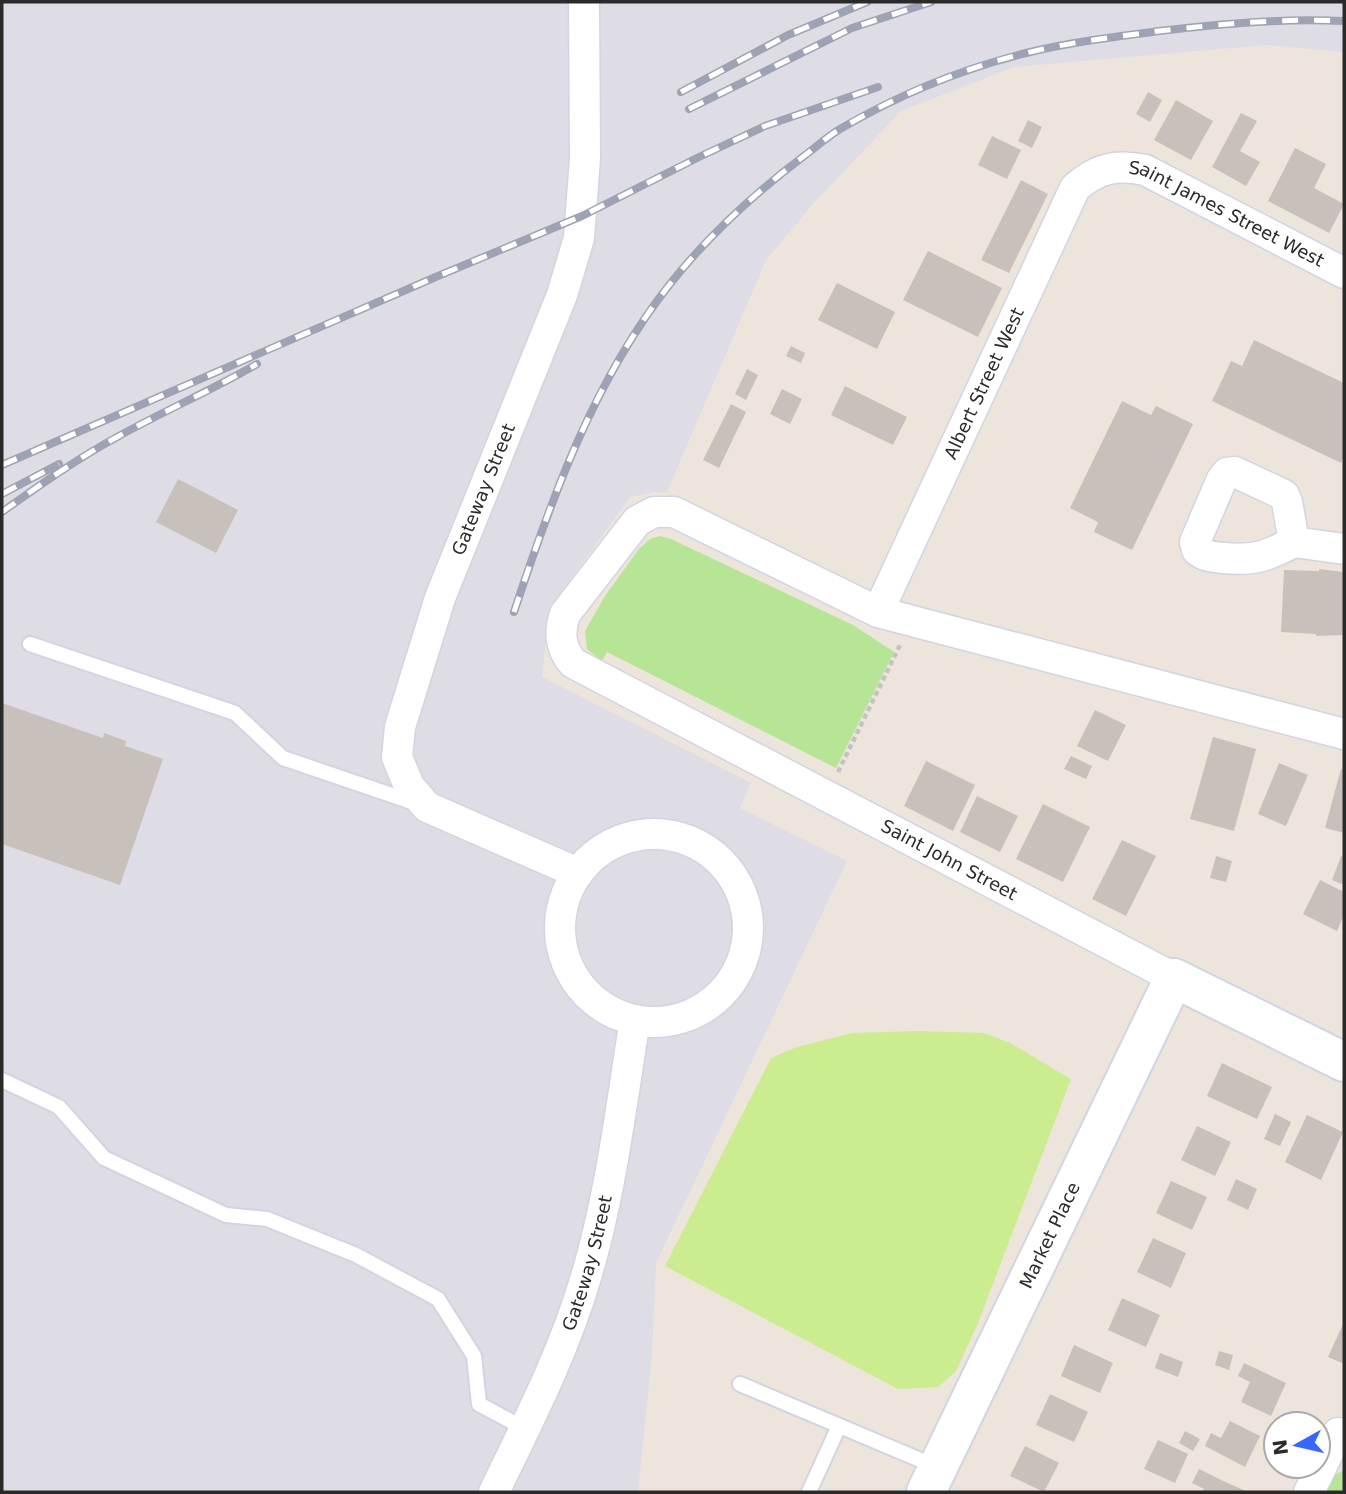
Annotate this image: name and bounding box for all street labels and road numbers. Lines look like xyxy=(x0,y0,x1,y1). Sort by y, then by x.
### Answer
street label: Saint James Street West xyxy=(1127,157,1328,271)
street label: Albert Street West xyxy=(939,304,1028,462)
street label: Gateway Street xyxy=(447,420,519,558)
street label: Saint John Street xyxy=(878,815,1021,904)
street label: Market Place xyxy=(1015,1179,1084,1292)
street label: Gateway Street xyxy=(558,1193,616,1334)

